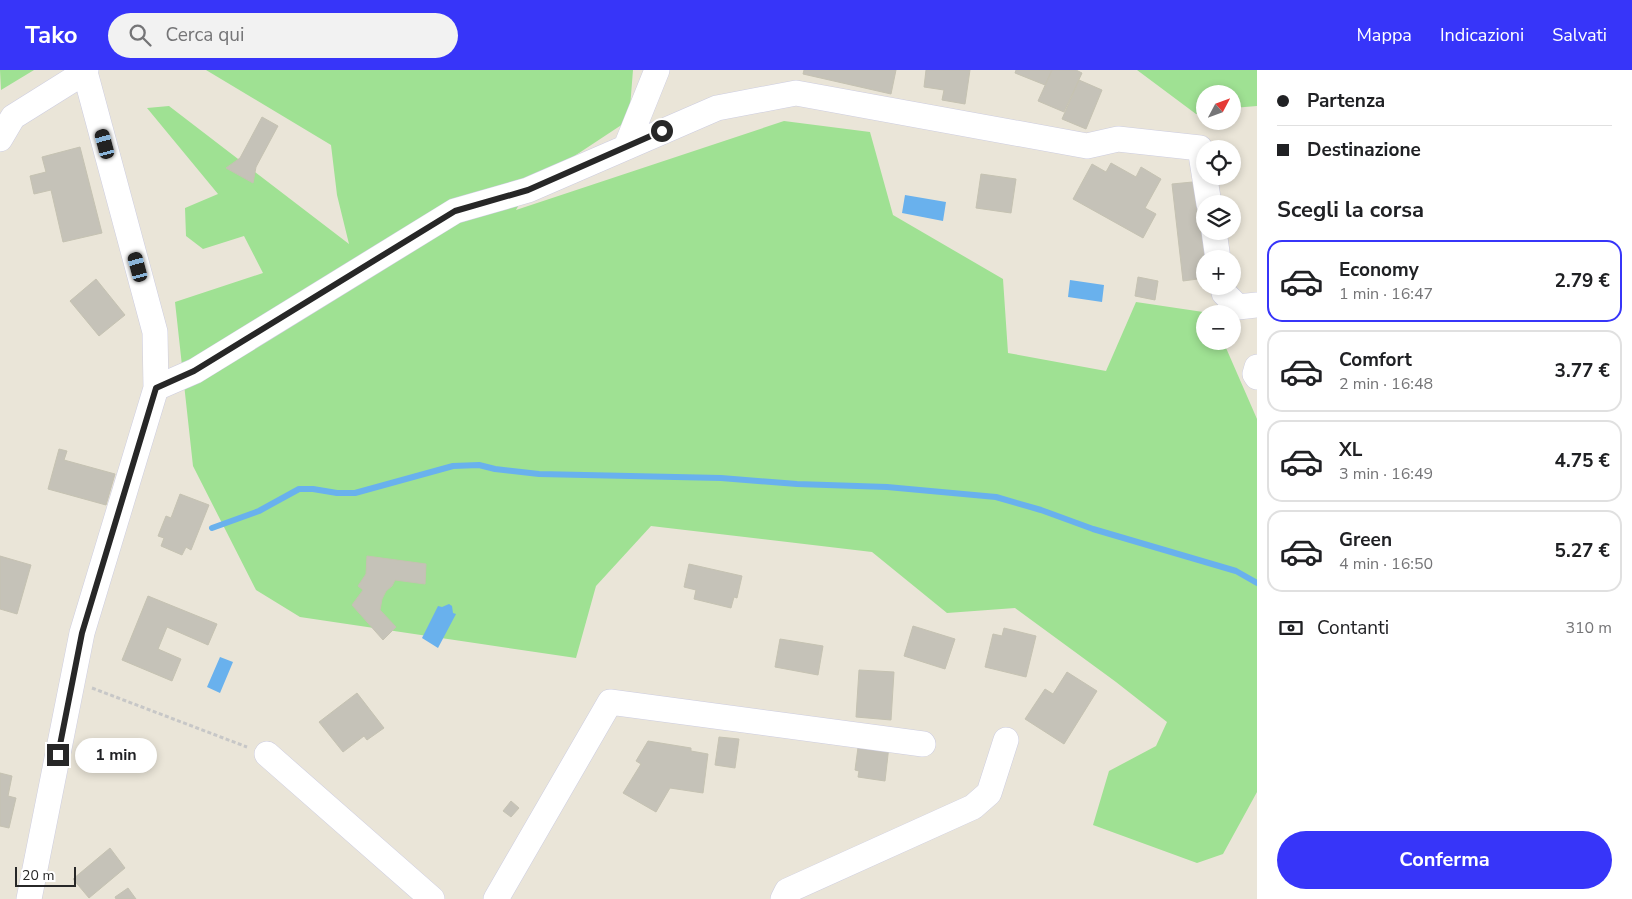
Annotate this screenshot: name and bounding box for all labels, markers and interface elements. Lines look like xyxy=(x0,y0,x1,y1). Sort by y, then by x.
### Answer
search box xyxy=(108,13,458,58)
text: Tako xyxy=(25,19,78,51)
icon: search xyxy=(126,21,154,49)
text: Cerca qui xyxy=(166,22,244,48)
text: Mappa xyxy=(1356,23,1412,47)
text: Indicazioni xyxy=(1440,23,1524,47)
text: Salvati xyxy=(1552,23,1607,47)
north arrow xyxy=(1196,85,1241,130)
map controls xyxy=(1196,85,1241,350)
text: Partenza xyxy=(1307,88,1385,114)
route start xyxy=(651,120,673,142)
car xyxy=(93,128,116,160)
text: Destinazione xyxy=(1307,137,1421,163)
button: locate xyxy=(1196,140,1241,185)
button: layers xyxy=(1196,195,1241,240)
text: Scegli la corsa xyxy=(1277,195,1424,225)
button: + xyxy=(1196,250,1241,295)
car xyxy=(126,251,149,283)
text: Economy xyxy=(1339,257,1419,283)
icon: car xyxy=(1279,259,1324,304)
text: 2.79 € xyxy=(1555,268,1610,294)
text: 1 min · 16:47 xyxy=(1339,283,1433,305)
button: − xyxy=(1196,305,1241,350)
text: Comfort xyxy=(1339,347,1412,373)
icon: car xyxy=(1279,349,1324,394)
text: 3.77 € xyxy=(1555,358,1610,384)
text: 2 min · 16:48 xyxy=(1339,373,1433,395)
text: XL xyxy=(1339,437,1362,463)
icon: car xyxy=(1279,439,1324,484)
text: 4.75 € xyxy=(1555,448,1610,474)
text: 3 min · 16:49 xyxy=(1339,463,1433,485)
text: Green xyxy=(1339,527,1392,553)
icon: car xyxy=(1279,529,1324,574)
text: 5.27 € xyxy=(1555,538,1610,564)
text: 4 min · 16:50 xyxy=(1339,553,1433,575)
icon: cash xyxy=(1277,614,1305,642)
text: Contanti xyxy=(1317,615,1389,641)
text: 310 m xyxy=(1565,617,1612,639)
callout: 1 min xyxy=(76,738,158,772)
route end xyxy=(47,744,69,766)
text: 1 min xyxy=(95,744,137,766)
button: Conferma xyxy=(1277,831,1612,889)
scale bar xyxy=(15,864,76,887)
text: 20 m xyxy=(22,866,54,885)

